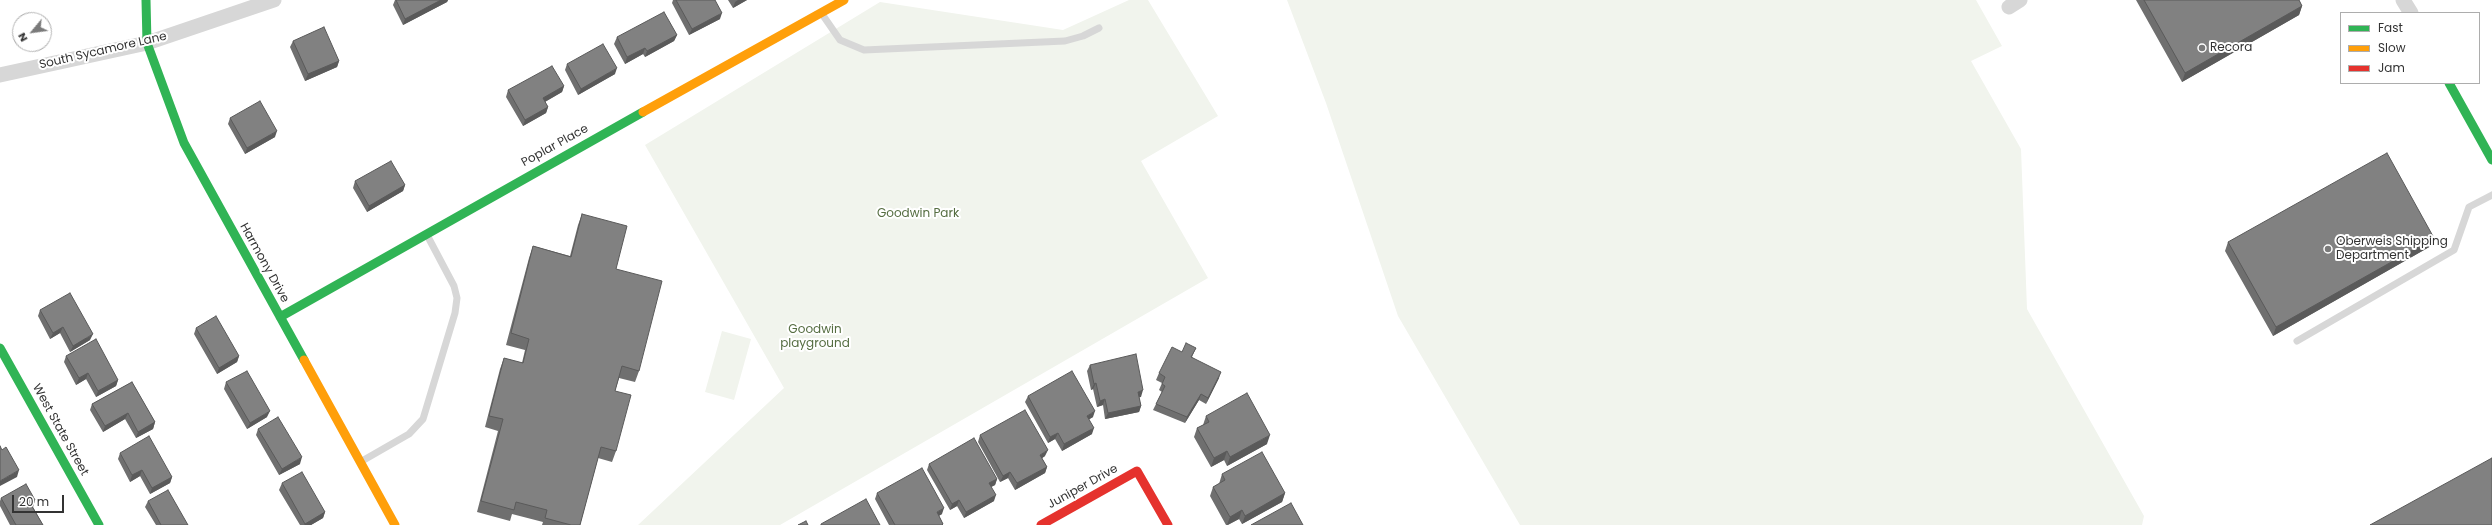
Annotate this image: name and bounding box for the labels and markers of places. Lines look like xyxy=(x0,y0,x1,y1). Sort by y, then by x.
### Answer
place label: Recora xyxy=(2210,41,2252,55)
marker: Recora xyxy=(2197,43,2207,53)
place label: Oberweis Shipping Department xyxy=(2336,235,2448,263)
marker: Oberweis Shipping Department xyxy=(2323,244,2333,254)

